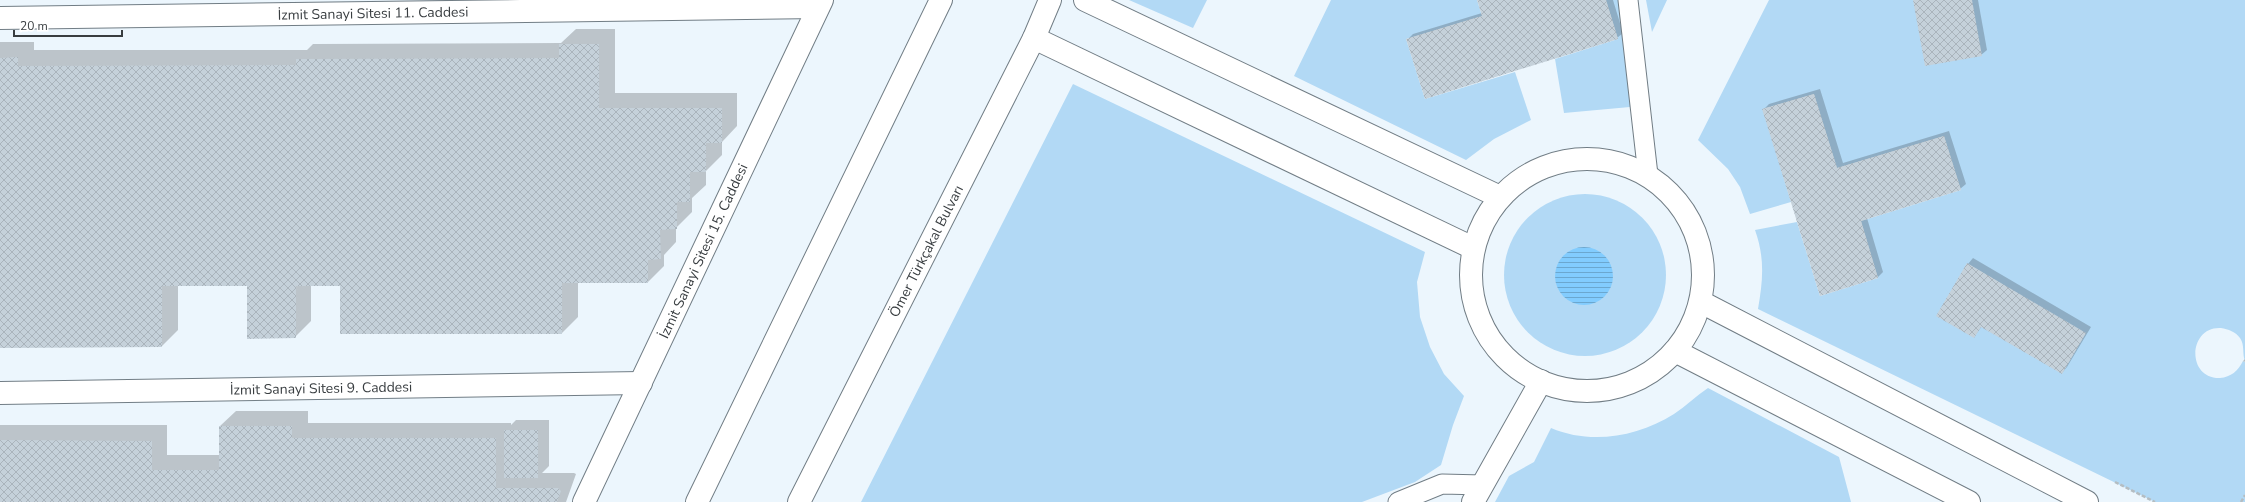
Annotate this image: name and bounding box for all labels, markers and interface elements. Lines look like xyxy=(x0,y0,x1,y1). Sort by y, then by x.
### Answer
street label: İzmit Sanayi Sitesi 11. Caddesi xyxy=(277,2,469,25)
scale bar xyxy=(14,12,122,38)
text: 20 m xyxy=(20,18,48,34)
street label: İzmit Sanayi Sitesi 15. Caddesi xyxy=(655,161,752,342)
street label: Ömer Türkçakal Bulvarı xyxy=(885,182,968,321)
street label: İzmit Sanayi Sitesi 9. Caddesi xyxy=(230,377,412,400)

